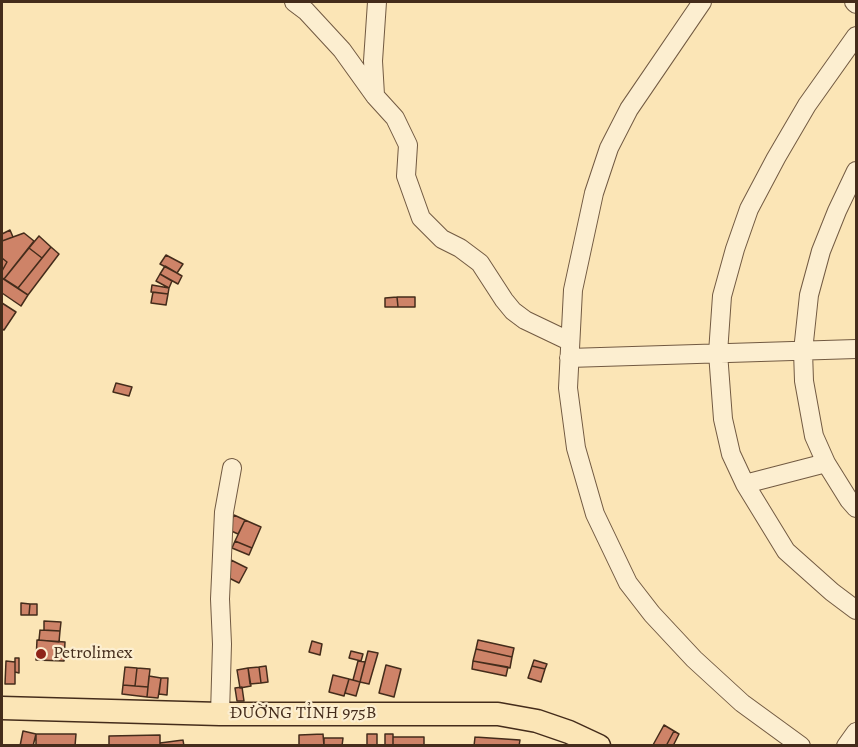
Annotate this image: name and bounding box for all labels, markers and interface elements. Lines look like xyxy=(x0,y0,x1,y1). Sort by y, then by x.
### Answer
place label: Petrolimex xyxy=(53,643,132,665)
marker: Petrolimex xyxy=(34,647,48,661)
street label: ĐƯỜNG TỈNH 975B xyxy=(229,703,377,725)

